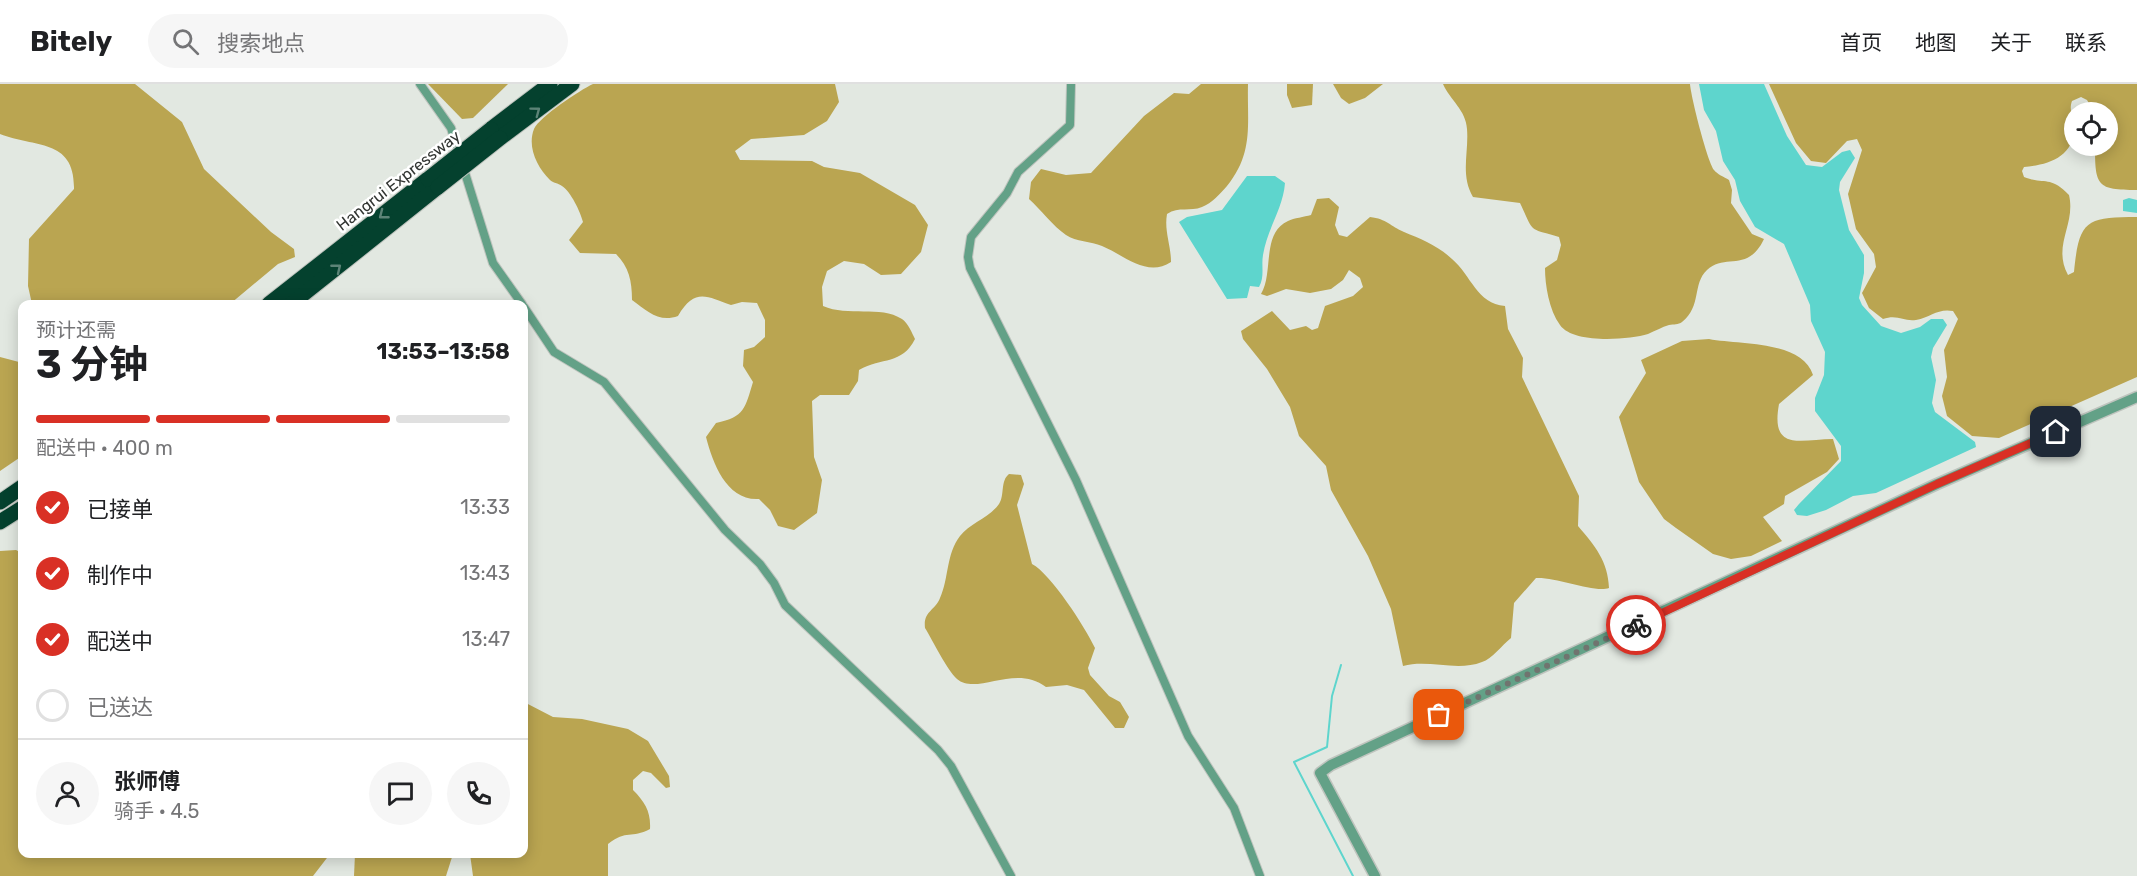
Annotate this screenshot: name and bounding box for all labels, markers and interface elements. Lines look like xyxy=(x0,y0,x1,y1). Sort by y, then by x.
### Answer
search box xyxy=(148,14,568,68)
text: Bitely xyxy=(30,25,112,58)
icon: search xyxy=(169,25,202,58)
text: 搜索地点 xyxy=(217,30,305,57)
text: 首页 xyxy=(1840,30,1882,55)
text: 地图 xyxy=(1915,30,1957,55)
text: 关于 xyxy=(1990,30,2032,55)
text: 联系 xyxy=(2065,30,2107,55)
map controls xyxy=(2064,102,2118,156)
button: locate xyxy=(2064,102,2118,156)
one-way arrow xyxy=(529,107,540,118)
street label: Hangrui Expressway xyxy=(333,126,464,235)
one-way arrow xyxy=(378,208,389,219)
one-way arrow xyxy=(330,264,341,275)
text: 预计还需 xyxy=(36,318,116,342)
text: 13:53–13:58 xyxy=(377,338,510,365)
text: 3 分钟 xyxy=(36,342,148,388)
pin xyxy=(2030,406,2081,457)
icon: home xyxy=(2039,415,2072,448)
text: 配送中 · 400 m xyxy=(36,436,173,460)
icon: check xyxy=(36,491,69,524)
text: 13:33 xyxy=(460,495,510,519)
text: 已接单 xyxy=(87,496,153,523)
icon: check xyxy=(36,557,69,590)
text: 13:43 xyxy=(460,561,510,585)
text: 制作中 xyxy=(87,562,153,589)
courier xyxy=(1606,595,1666,655)
icon: bike xyxy=(1620,609,1653,642)
icon: check xyxy=(36,623,69,656)
text: 13:47 xyxy=(462,627,510,651)
text: 配送中 xyxy=(87,628,153,655)
pin xyxy=(1413,689,1464,740)
text: 已送达 xyxy=(87,694,153,721)
icon: bag xyxy=(1422,698,1455,731)
button: person xyxy=(36,762,99,825)
button: chat xyxy=(369,762,432,825)
button: phone xyxy=(447,762,510,825)
text: 张师傅 xyxy=(114,768,180,795)
text: 骑手 · 4.5 xyxy=(114,799,199,823)

